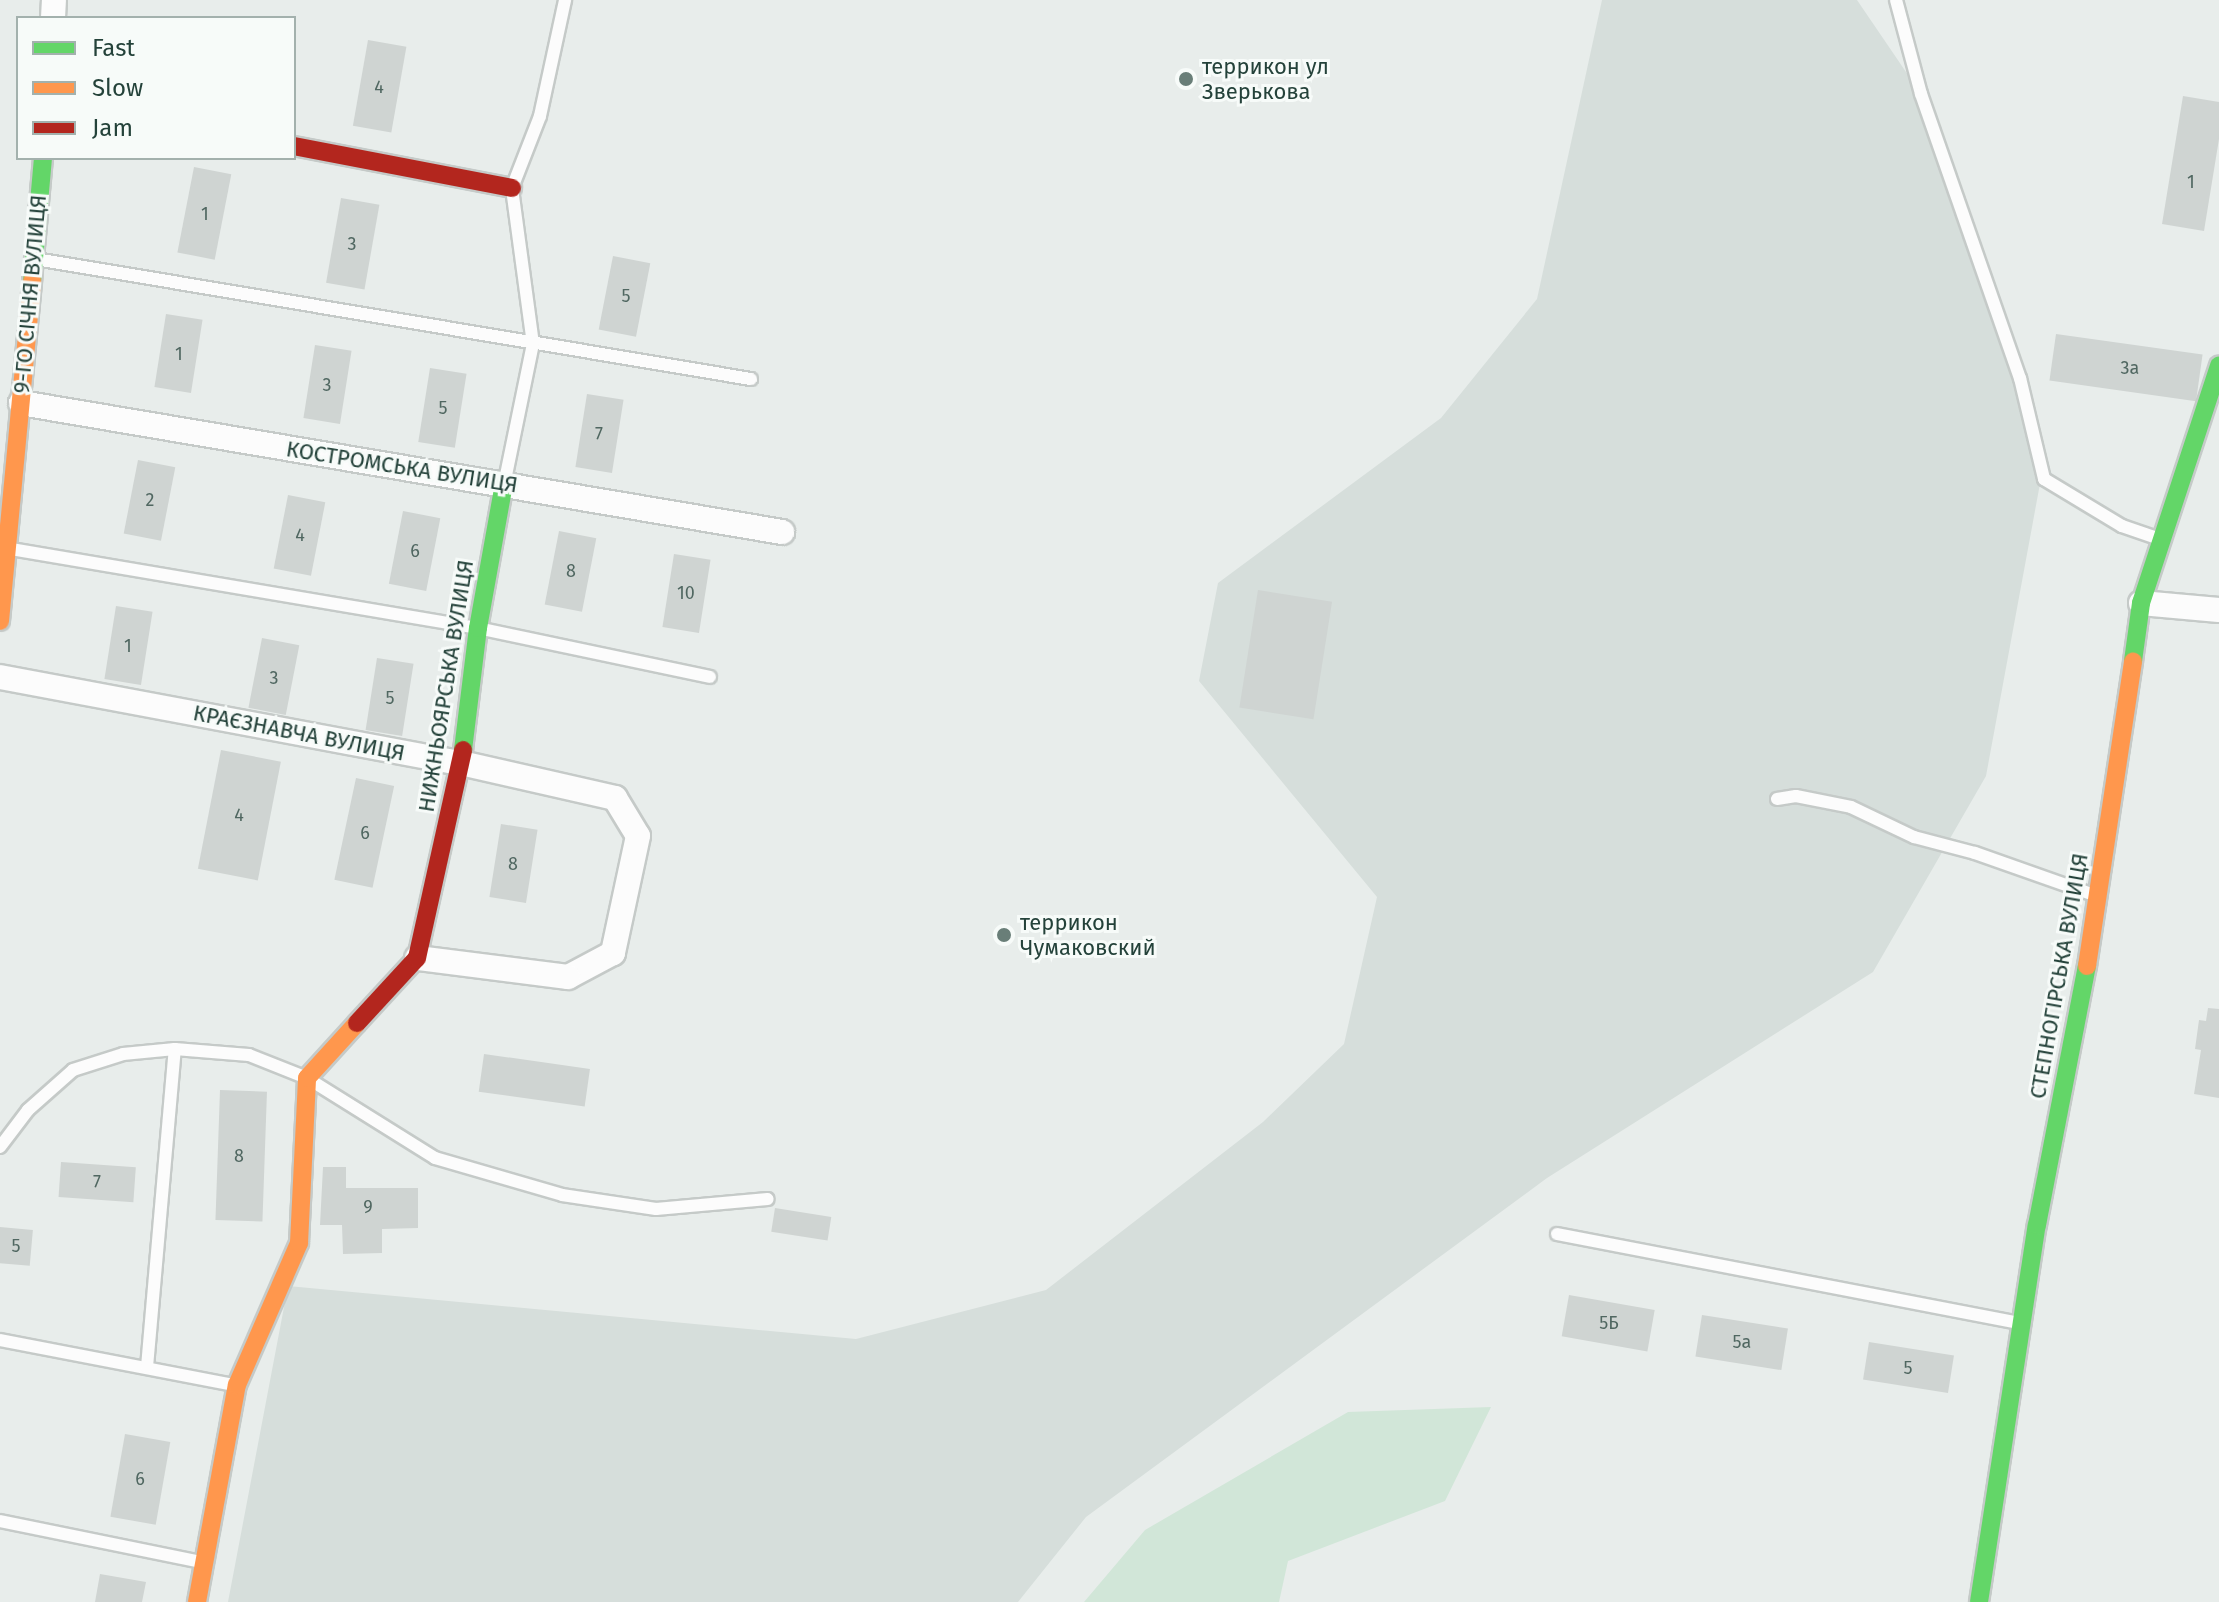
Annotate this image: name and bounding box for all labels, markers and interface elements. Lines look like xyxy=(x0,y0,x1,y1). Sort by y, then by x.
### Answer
legend xyxy=(16,16,296,160)
text: Fast xyxy=(92,34,135,62)
place label: террикон ул Зверькова xyxy=(1202,53,1329,104)
marker: террикон ул Зверькова xyxy=(1177,70,1195,88)
text: Slow xyxy=(92,74,143,102)
house number: 4 xyxy=(374,76,384,98)
text: Jam xyxy=(92,114,133,142)
house number: 1 xyxy=(2187,171,2195,193)
street label: 9-ГО СІЧНЯ ВУЛИЦЯ xyxy=(8,194,52,394)
house number: 1 xyxy=(201,203,209,225)
house number: 3 xyxy=(348,233,356,255)
house number: 5 xyxy=(621,285,631,307)
house number: 1 xyxy=(175,343,183,365)
house number: 3а xyxy=(2121,357,2139,379)
house number: 3 xyxy=(323,374,331,396)
house number: 5 xyxy=(438,397,448,419)
house number: 7 xyxy=(595,423,603,445)
street label: КОСТРОМСЬКА ВУЛИЦЯ xyxy=(284,436,520,498)
house number: 2 xyxy=(146,489,154,511)
house number: 4 xyxy=(295,524,305,546)
house number: 6 xyxy=(410,540,420,562)
street label: НИЖНЬОЯРСЬКА ВУЛИЦЯ xyxy=(413,558,479,814)
house number: 8 xyxy=(566,560,576,582)
house number: 10 xyxy=(677,582,695,604)
house number: 1 xyxy=(124,635,132,657)
house number: 3 xyxy=(270,667,278,689)
house number: 5 xyxy=(385,687,395,709)
street label: КРАЄЗНАВЧА ВУЛИЦЯ xyxy=(191,700,407,766)
house number: 4 xyxy=(234,804,244,826)
house number: 6 xyxy=(360,822,370,844)
street label: СТЕПНОГІРСЬКА ВУЛИЦЯ xyxy=(2024,851,2094,1101)
house number: 8 xyxy=(508,853,518,875)
place label: террикон Чумаковский xyxy=(1020,909,1156,960)
marker: террикон Чумаковский xyxy=(995,926,1013,944)
house number: 8 xyxy=(234,1145,244,1167)
house number: 7 xyxy=(93,1171,101,1193)
house number: 9 xyxy=(363,1196,373,1218)
house number: 5 xyxy=(11,1235,21,1257)
house number: 5Б xyxy=(1599,1312,1619,1334)
house number: 5а xyxy=(1733,1331,1751,1353)
house number: 5 xyxy=(1903,1357,1913,1379)
house number: 6 xyxy=(135,1468,145,1490)

